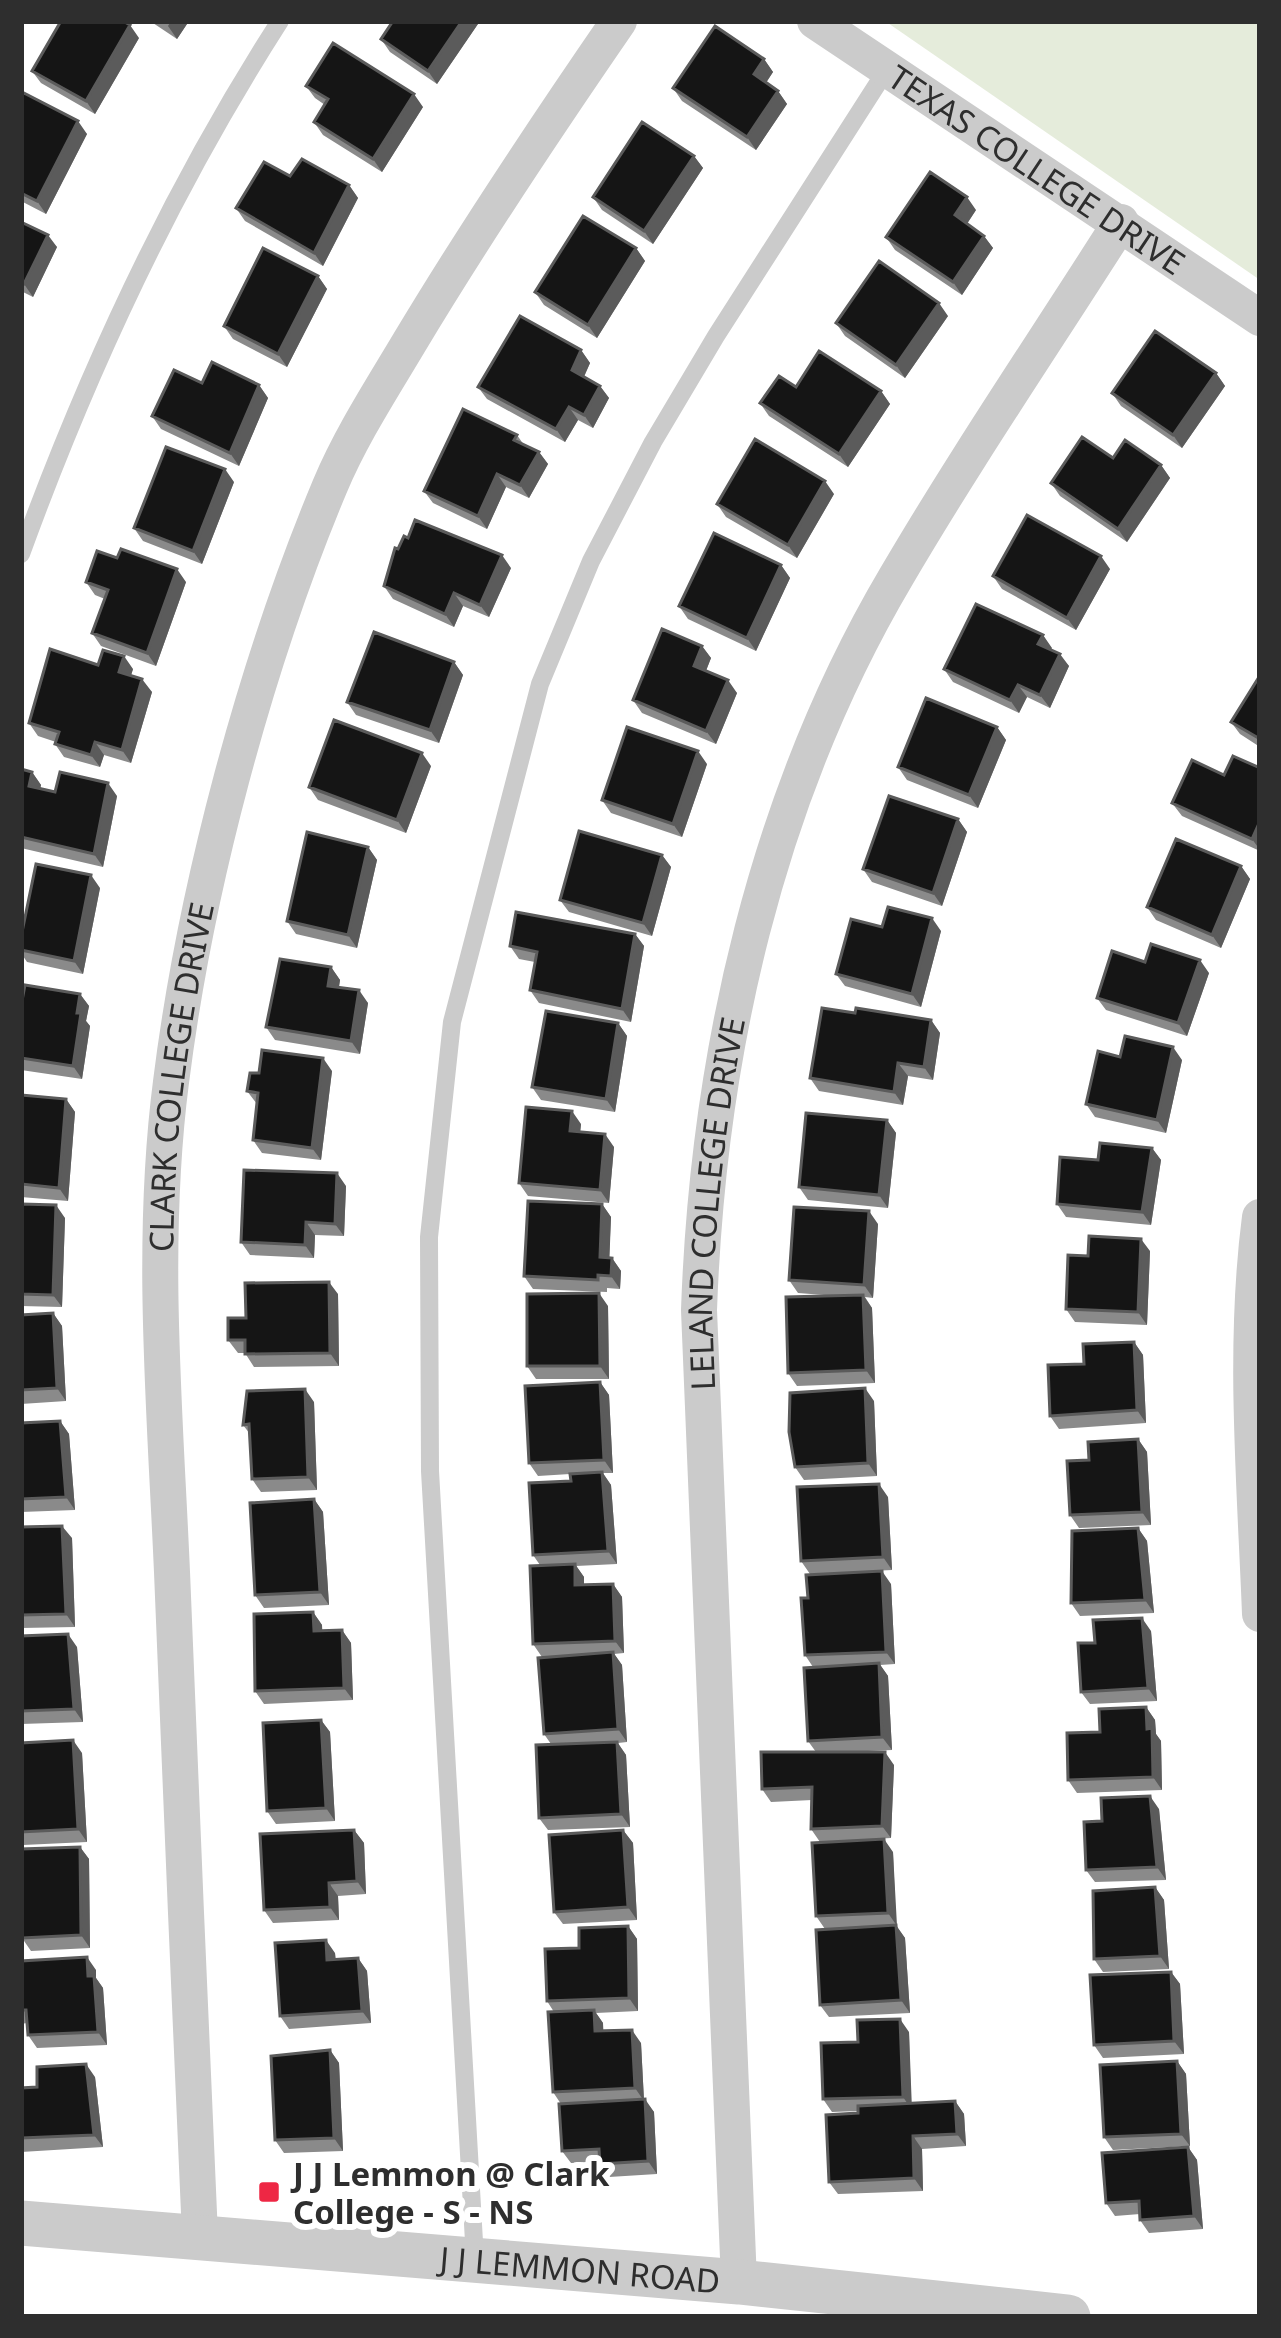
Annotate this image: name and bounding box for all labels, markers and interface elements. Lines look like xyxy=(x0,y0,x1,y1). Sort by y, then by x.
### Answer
street label: TEXAS COLLEGE DRIVE xyxy=(880,54,1194,284)
street label: CLARK COLLEGE DRIVE xyxy=(138,898,224,1252)
street label: LELAND COLLEGE DRIVE xyxy=(676,1013,755,1392)
place label: J J Lemmon @ Clark College - S - NS xyxy=(290,2151,610,2234)
marker: J J Lemmon @ Clark College - S - NS xyxy=(256,2179,282,2205)
street label: J J LEMMON ROAD xyxy=(435,2235,722,2303)

